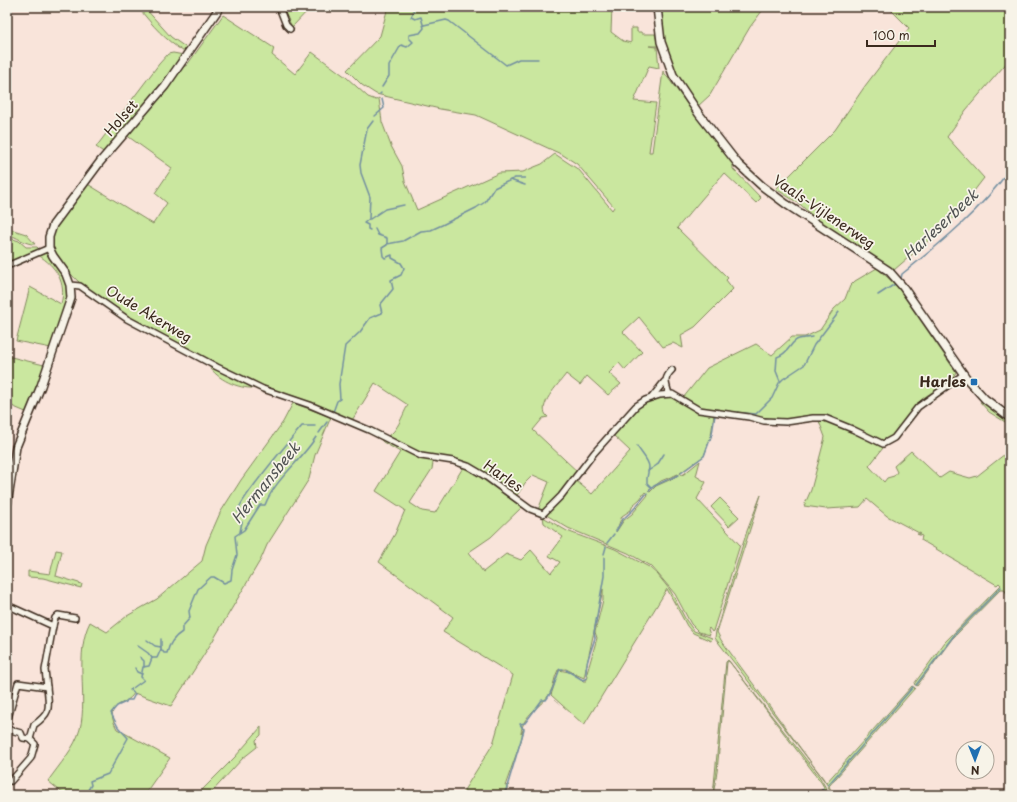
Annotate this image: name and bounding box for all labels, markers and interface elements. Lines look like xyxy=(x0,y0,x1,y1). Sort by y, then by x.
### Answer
scale bar xyxy=(867,22,935,48)
text: 100 m xyxy=(873,26,910,44)
street label: Holset xyxy=(99,95,143,141)
street label: Vaals-Vijlenerweg xyxy=(769,170,879,254)
water label: Harleserbeek xyxy=(897,182,984,265)
street label: Oude Akerweg xyxy=(102,280,196,348)
place label: Harles xyxy=(919,371,966,392)
marker: Harles xyxy=(969,377,979,387)
water label: Hermansbeek xyxy=(225,436,305,528)
street label: Harles xyxy=(479,454,527,497)
north arrow xyxy=(955,740,995,780)
text: N xyxy=(970,762,980,779)

